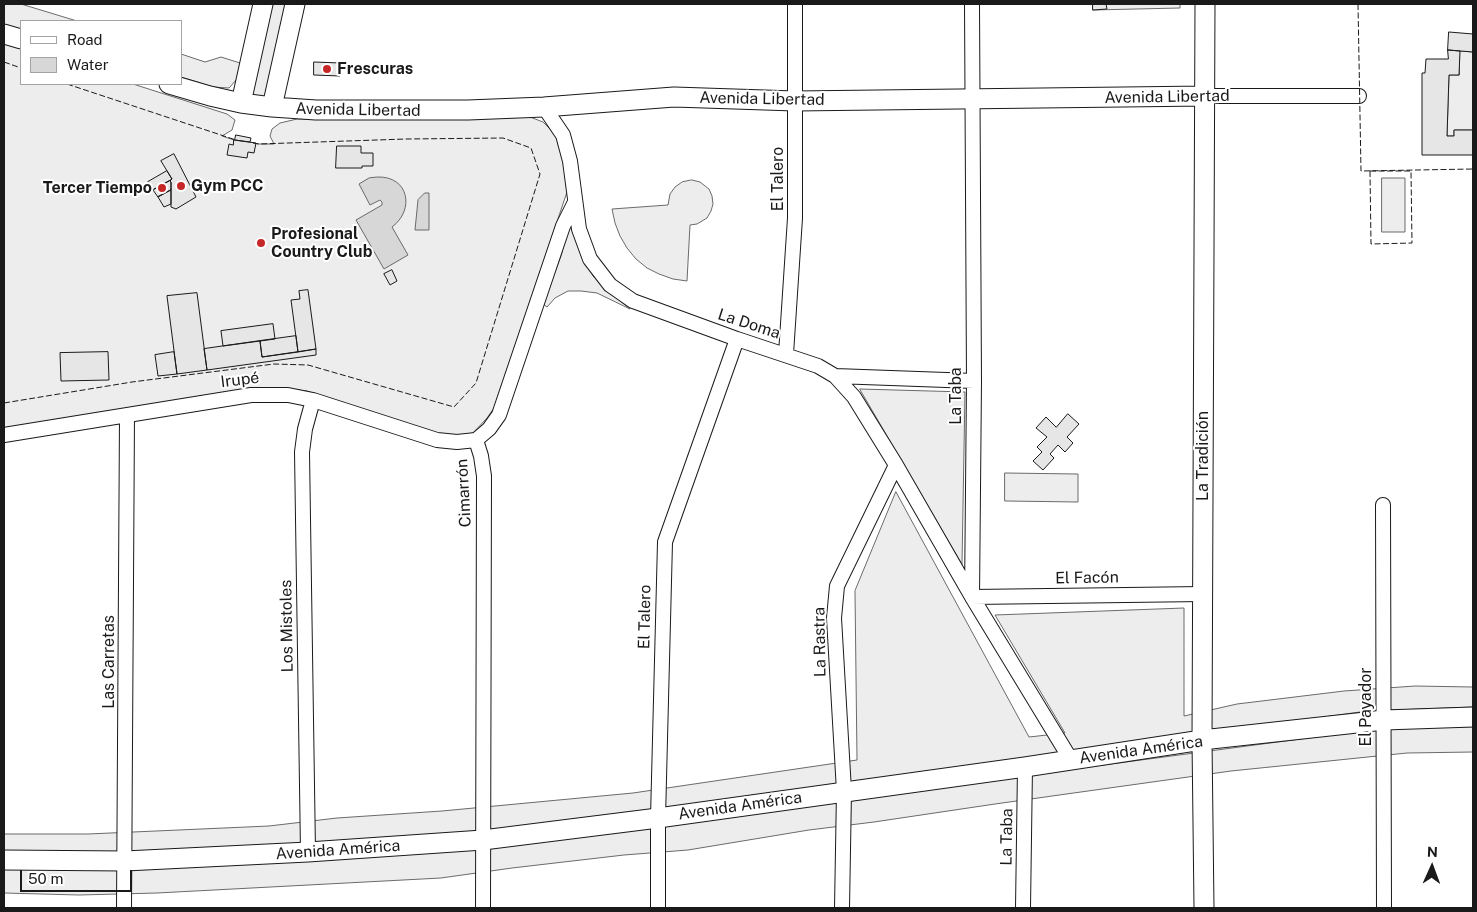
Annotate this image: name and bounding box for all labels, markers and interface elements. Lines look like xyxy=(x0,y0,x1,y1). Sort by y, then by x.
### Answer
legend xyxy=(20,20,182,85)
text: Road xyxy=(67,31,103,48)
text: Water xyxy=(67,56,109,73)
place label: Frescuras xyxy=(337,59,413,79)
marker: Frescuras xyxy=(321,63,333,75)
street label: Avenida Libertad xyxy=(1104,86,1230,108)
street label: Avenida Libertad xyxy=(699,88,825,110)
street label: Avenida Libertad xyxy=(295,99,421,121)
street label: El Talero xyxy=(768,147,788,211)
place label: Gym PCC xyxy=(191,176,264,196)
place label: Tercer Tiempo xyxy=(43,178,152,198)
marker: Gym PCC xyxy=(175,180,187,192)
marker: Tercer Tiempo xyxy=(156,182,168,194)
place label: Profesional Country Club xyxy=(271,224,372,262)
marker: Profesional Country Club xyxy=(255,237,267,249)
street label: La Doma xyxy=(715,305,783,343)
street label: La Taba xyxy=(946,367,966,425)
street label: Irupé xyxy=(220,368,260,392)
street label: La Tradición xyxy=(1193,411,1213,501)
street label: Cimarrón xyxy=(453,458,475,528)
street label: El Facón xyxy=(1055,568,1119,588)
street label: Los Mistoles xyxy=(277,580,297,672)
street label: El Talero xyxy=(635,585,655,649)
street label: La Rastra xyxy=(810,607,830,677)
street label: Las Carretas xyxy=(99,615,119,709)
street label: El Payador xyxy=(1356,667,1376,747)
street label: Avenida América xyxy=(1078,732,1204,768)
street label: Avenida América xyxy=(677,788,803,824)
street label: La Taba xyxy=(997,808,1017,866)
street label: Avenida América xyxy=(275,836,401,864)
north arrow xyxy=(1407,842,1457,892)
text: N xyxy=(1427,844,1438,860)
scale bar xyxy=(22,860,135,892)
text: 50 m xyxy=(28,870,63,887)

